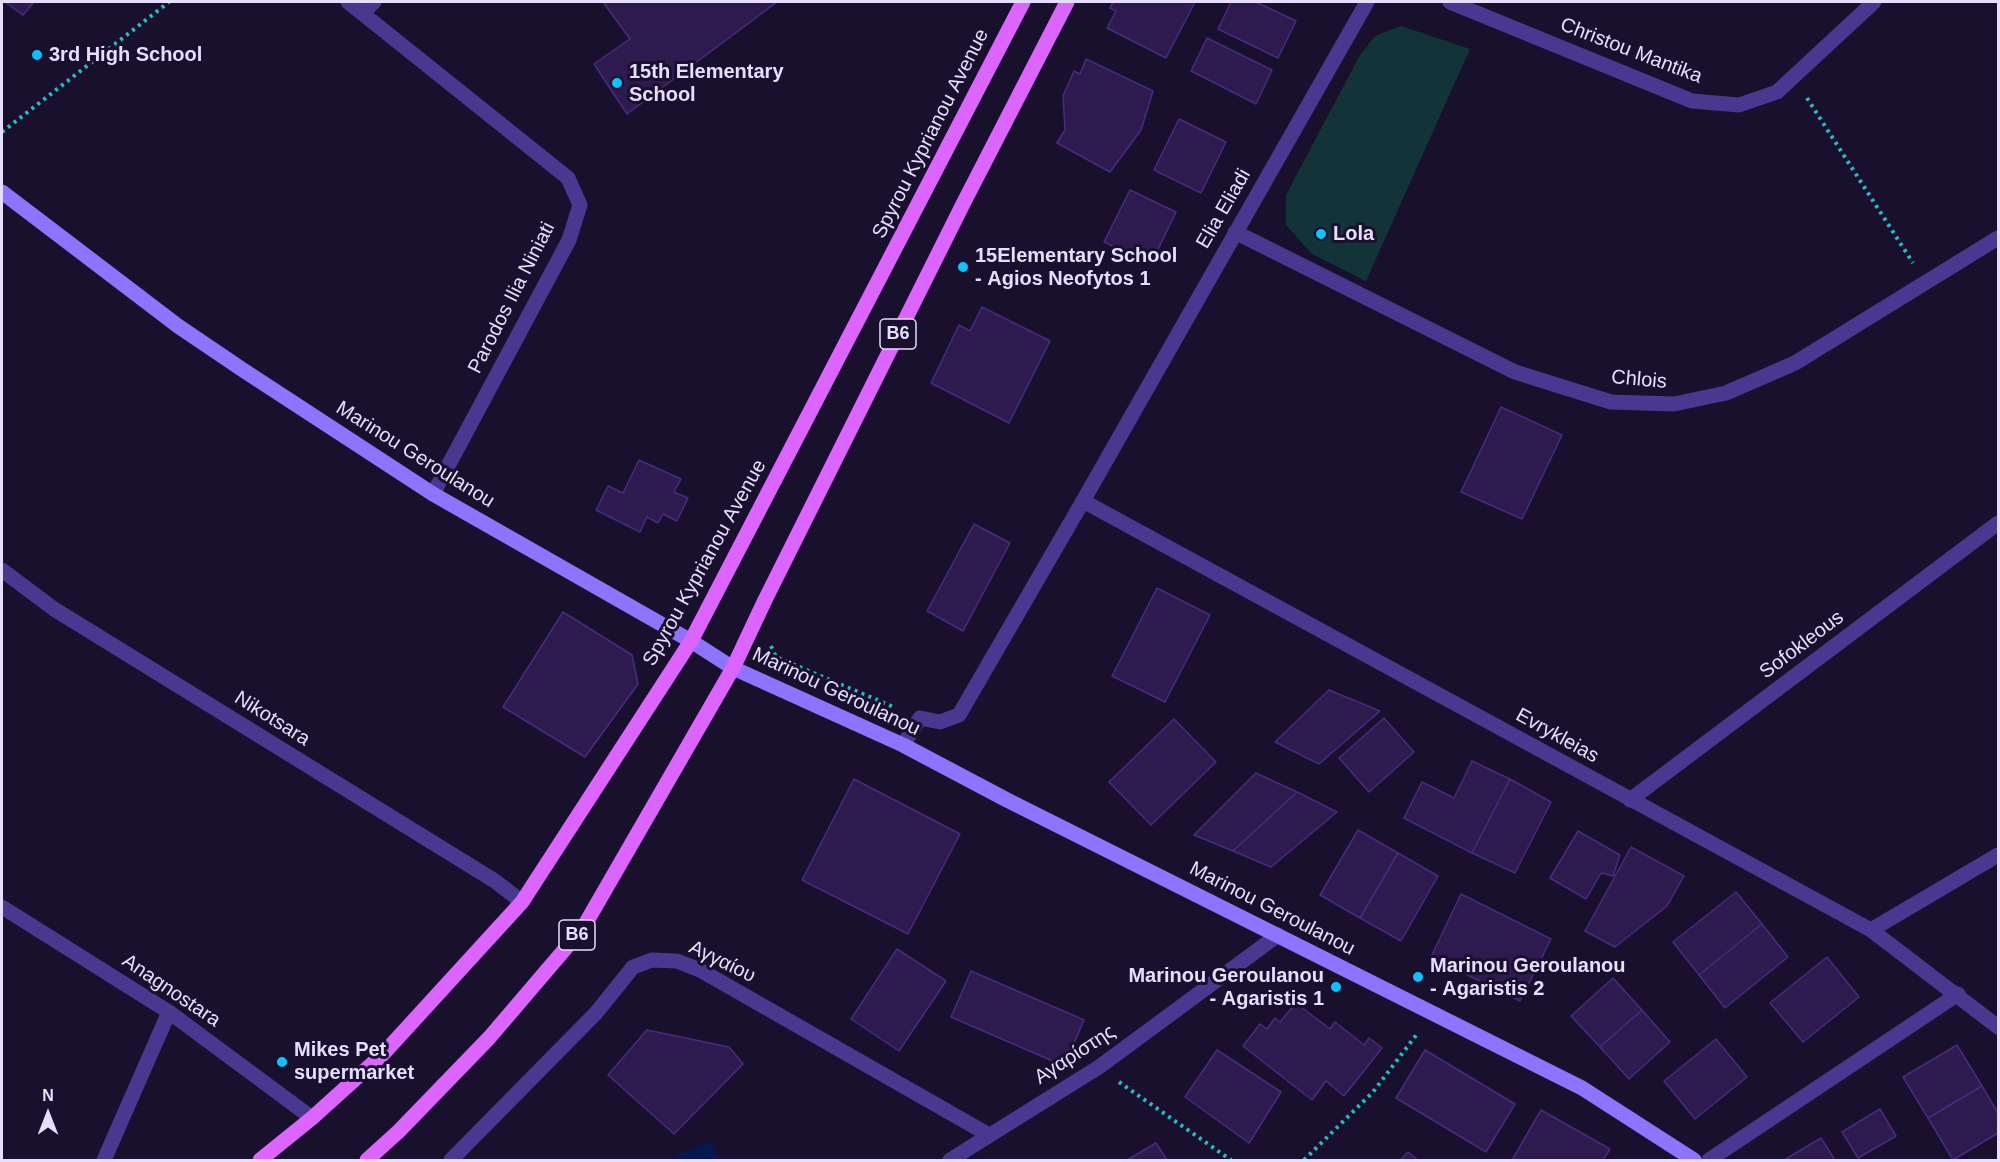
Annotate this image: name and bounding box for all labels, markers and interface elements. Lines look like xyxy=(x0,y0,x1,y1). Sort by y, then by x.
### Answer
street label: Christou Mantika xyxy=(1557,13,1705,89)
street label: Spyrou Kyprianou Avenue xyxy=(868,25,994,243)
place label: 3rd High School xyxy=(49,43,202,67)
marker: 3rd High School xyxy=(30,48,44,62)
place label: 15th Elementary School xyxy=(629,60,784,107)
marker: 15th Elementary School xyxy=(610,76,624,90)
street label: Elia Eliadi xyxy=(1192,165,1256,253)
street label: Parodos Ilia Niniati xyxy=(463,218,561,378)
place label: Lola xyxy=(1333,222,1374,246)
marker: Lola xyxy=(1314,227,1328,241)
place label: 15Elementary School - Agios Neofytos 1 xyxy=(975,244,1177,291)
marker: 15Elementary School - Agios Neofytos 1 xyxy=(956,260,970,274)
road number: B6 xyxy=(880,319,916,349)
street label: Chlois xyxy=(1610,366,1668,394)
street label: Marinou Geroulanou xyxy=(331,397,499,513)
street label: Spyrou Kyprianou Avenue xyxy=(638,456,772,670)
street label: Sofokleous xyxy=(1755,606,1849,684)
street label: Marinou Geroulanou xyxy=(748,643,924,741)
street label: Nikotsara xyxy=(230,686,314,752)
street label: Evrykleias xyxy=(1511,703,1603,769)
street label: Marinou Geroulanou xyxy=(1185,857,1359,961)
road number: B6 xyxy=(559,920,595,950)
street label: Αγγαίου xyxy=(685,936,759,988)
street label: Anagnostara xyxy=(117,949,225,1033)
place label: Marinou Geroulanou - Agaristis 2 xyxy=(1430,954,1626,1001)
place label: Marinou Geroulanou - Agaristis 1 xyxy=(1128,964,1324,1011)
marker: Marinou Geroulanou - Agaristis 2 xyxy=(1411,970,1425,984)
marker: Marinou Geroulanou - Agaristis 1 xyxy=(1329,980,1343,994)
street label: Αγαρίστης xyxy=(1030,1020,1120,1090)
place label: Mikes Pet supermarket xyxy=(294,1038,414,1085)
marker: Mikes Pet supermarket xyxy=(275,1055,289,1069)
north arrow xyxy=(18,1084,78,1144)
text: N xyxy=(42,1087,54,1104)

